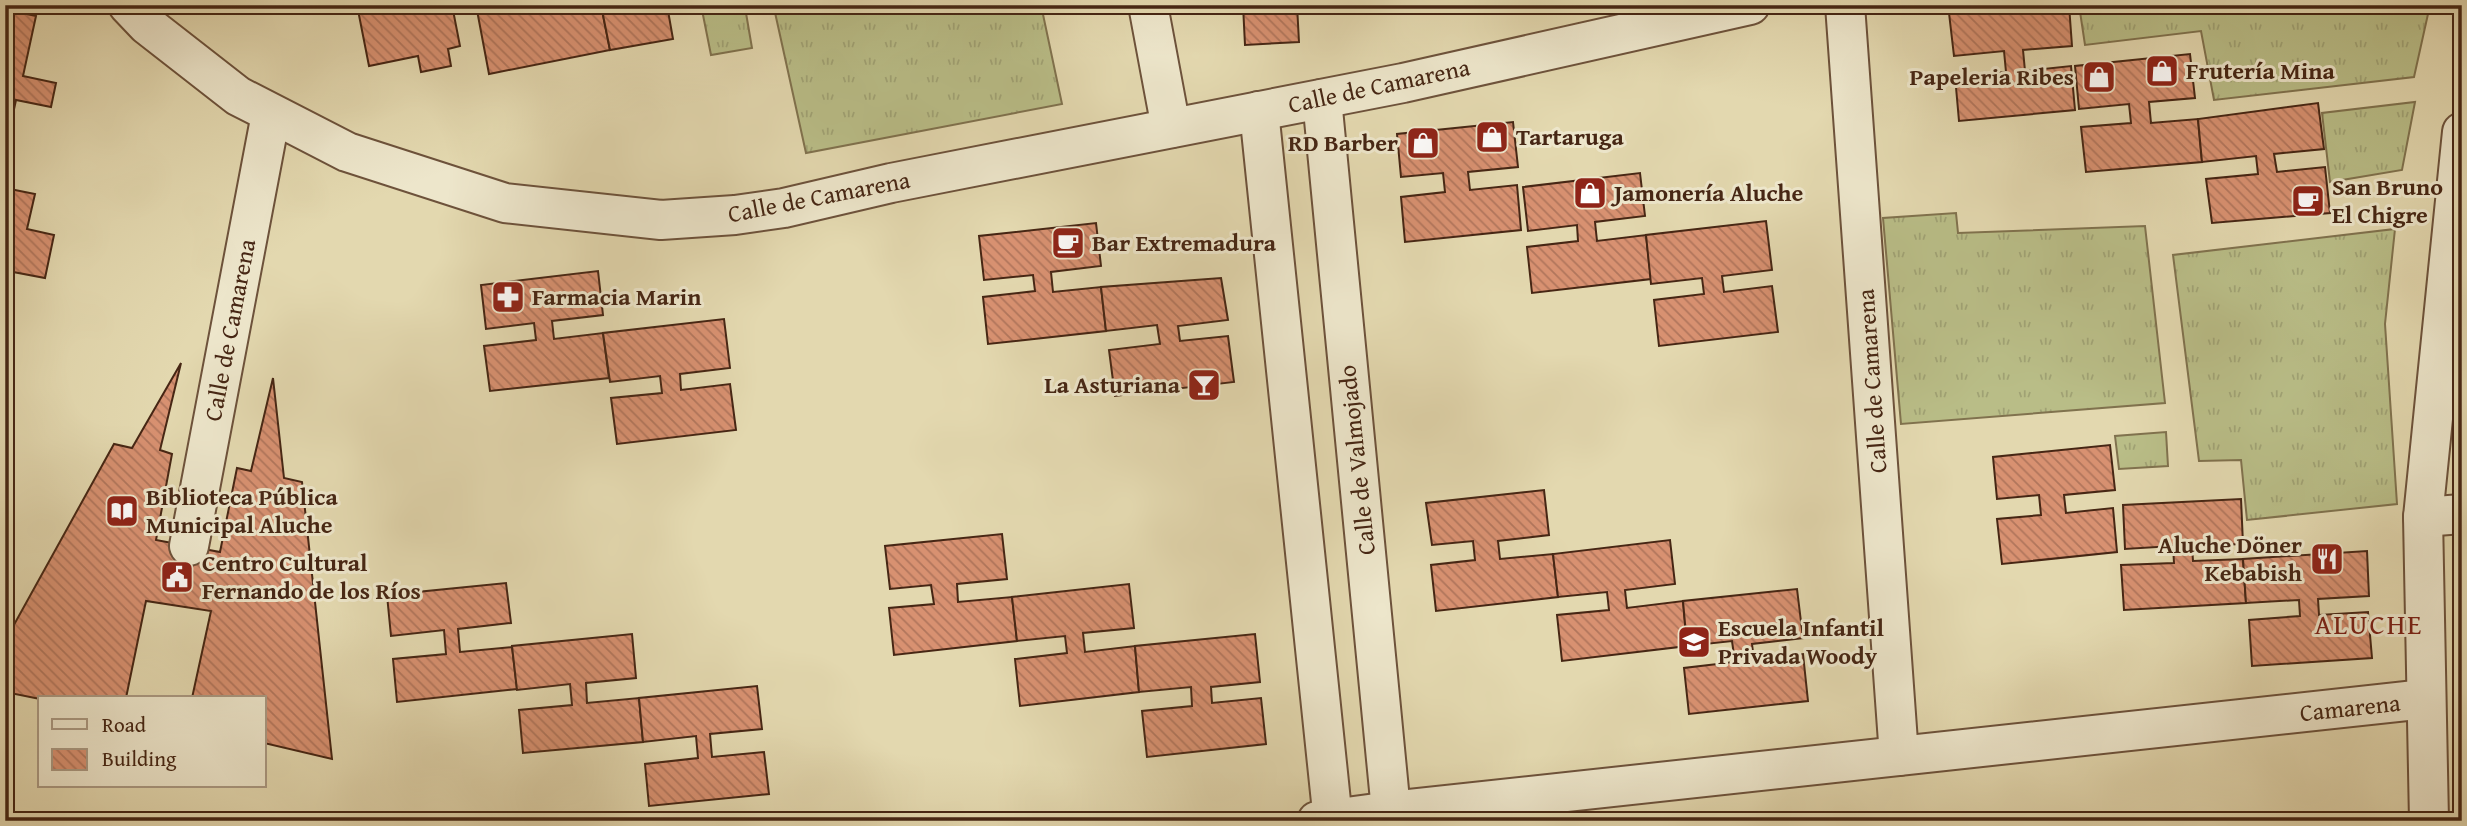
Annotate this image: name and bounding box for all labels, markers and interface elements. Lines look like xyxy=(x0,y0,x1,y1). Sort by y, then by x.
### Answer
street label: Calle de Camarena xyxy=(1285,49,1474,122)
shop icon: Frutería Mina xyxy=(2143,52,2181,90)
place label: Frutería Mina xyxy=(2186,53,2335,88)
shop icon: Papeleria Ribes xyxy=(2080,58,2118,96)
place label: Papeleria Ribes xyxy=(1909,59,2074,94)
shop icon: Tartaruga xyxy=(1473,118,1511,156)
place label: Tartaruga xyxy=(1516,119,1624,154)
shop icon: RD Barber xyxy=(1404,124,1442,162)
place label: RD Barber xyxy=(1288,125,1398,160)
street label: Calle de Camarena xyxy=(725,162,914,231)
place label: San Bruno El Chigre xyxy=(2332,169,2443,232)
shop icon: Jamonería Aluche xyxy=(1571,174,1609,212)
place label: Jamonería Aluche xyxy=(1610,175,1803,210)
cafe icon: San Bruno El Chigre xyxy=(2289,182,2327,220)
cafe icon: Bar Extremadura xyxy=(1049,224,1087,262)
place label: Bar Extremadura xyxy=(1092,225,1277,260)
street label: Calle de Camarena xyxy=(195,235,264,424)
pharmacy icon: Farmacia Marin xyxy=(489,278,527,316)
place label: Farmacia Marin xyxy=(532,279,701,314)
street label: Calle de Camarena xyxy=(1848,287,1895,474)
street label: Calle de Valmojado xyxy=(1329,363,1384,557)
bar icon: La Asturiana xyxy=(1185,366,1223,404)
place label: La Asturiana xyxy=(1044,367,1181,402)
place label: Biblioteca Pública Municipal Aluche xyxy=(146,479,338,542)
library icon: Biblioteca Pública Municipal Aluche xyxy=(103,492,141,530)
place label: Aluche Döner Kebabish xyxy=(2158,527,2302,590)
restaurant icon: Aluche Döner Kebabish xyxy=(2308,540,2346,578)
place label: Centro Cultural Fernando de los Ríos xyxy=(202,545,421,608)
public building icon: Centro Cultural Fernando de los Ríos xyxy=(158,558,196,596)
district label: ALUCHE xyxy=(2314,603,2424,644)
place label: Escuela Infantil Privada Woody xyxy=(1718,610,1884,673)
school or university icon: Escuela Infantil Privada Woody xyxy=(1675,623,1713,661)
street label: Camarena xyxy=(2298,685,2403,730)
legend xyxy=(38,696,266,788)
text: Road xyxy=(102,709,147,740)
text: Building xyxy=(102,743,177,774)

